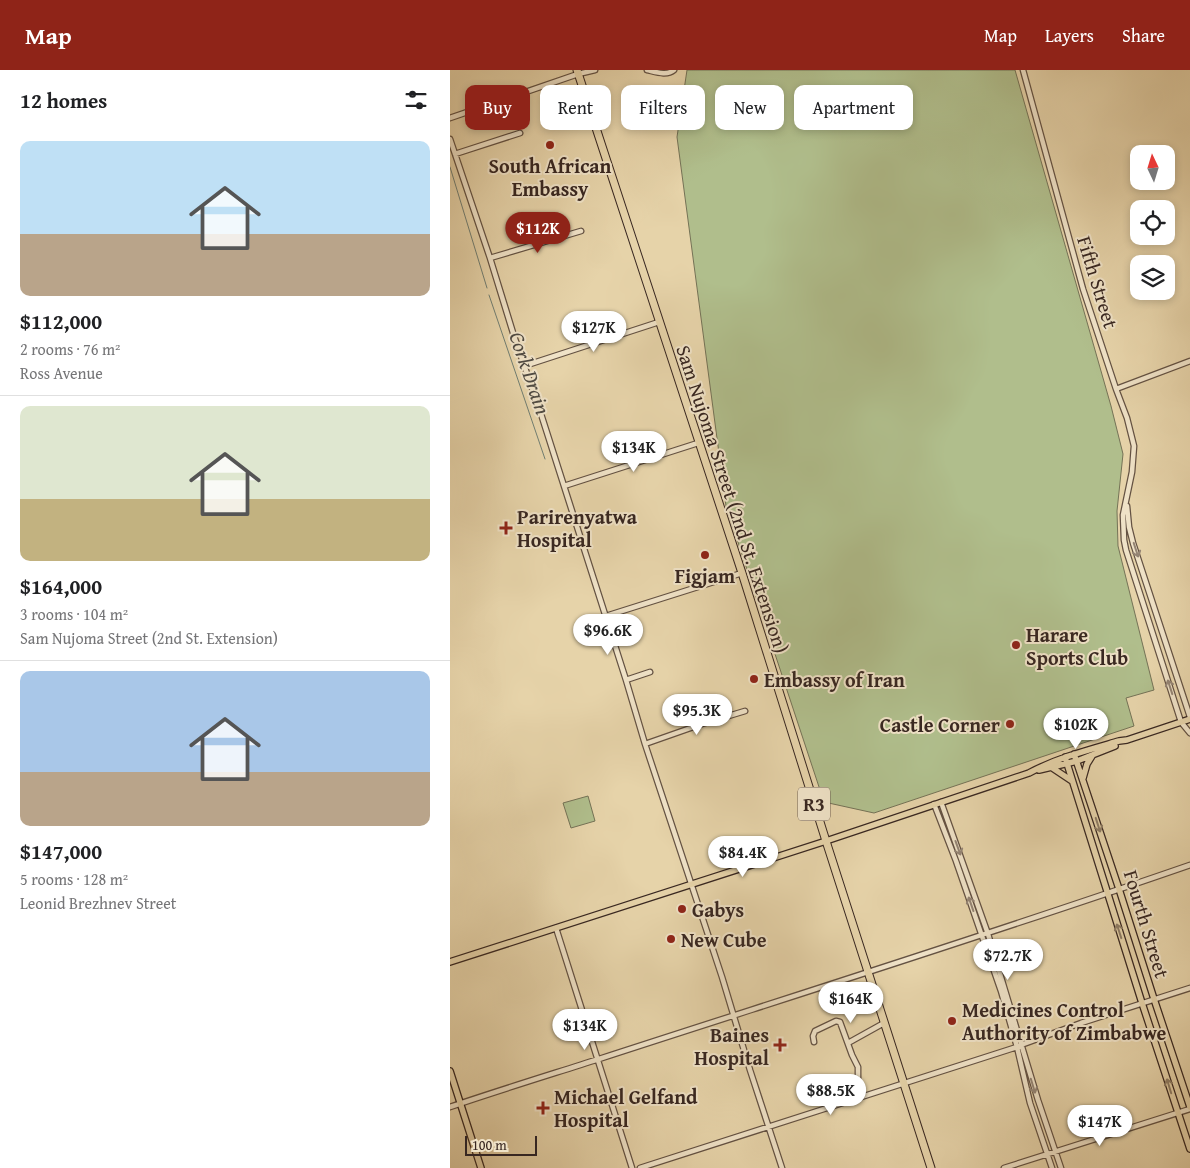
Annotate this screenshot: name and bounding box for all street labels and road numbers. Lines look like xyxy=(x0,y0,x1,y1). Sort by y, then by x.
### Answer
street label: Fifth Street xyxy=(1070,232,1126,332)
street label: Sam Nujoma Street (2nd St. Extension) xyxy=(669,341,797,657)
road number: R3 xyxy=(798,788,830,821)
street label: Fourth Street xyxy=(1117,866,1177,982)

